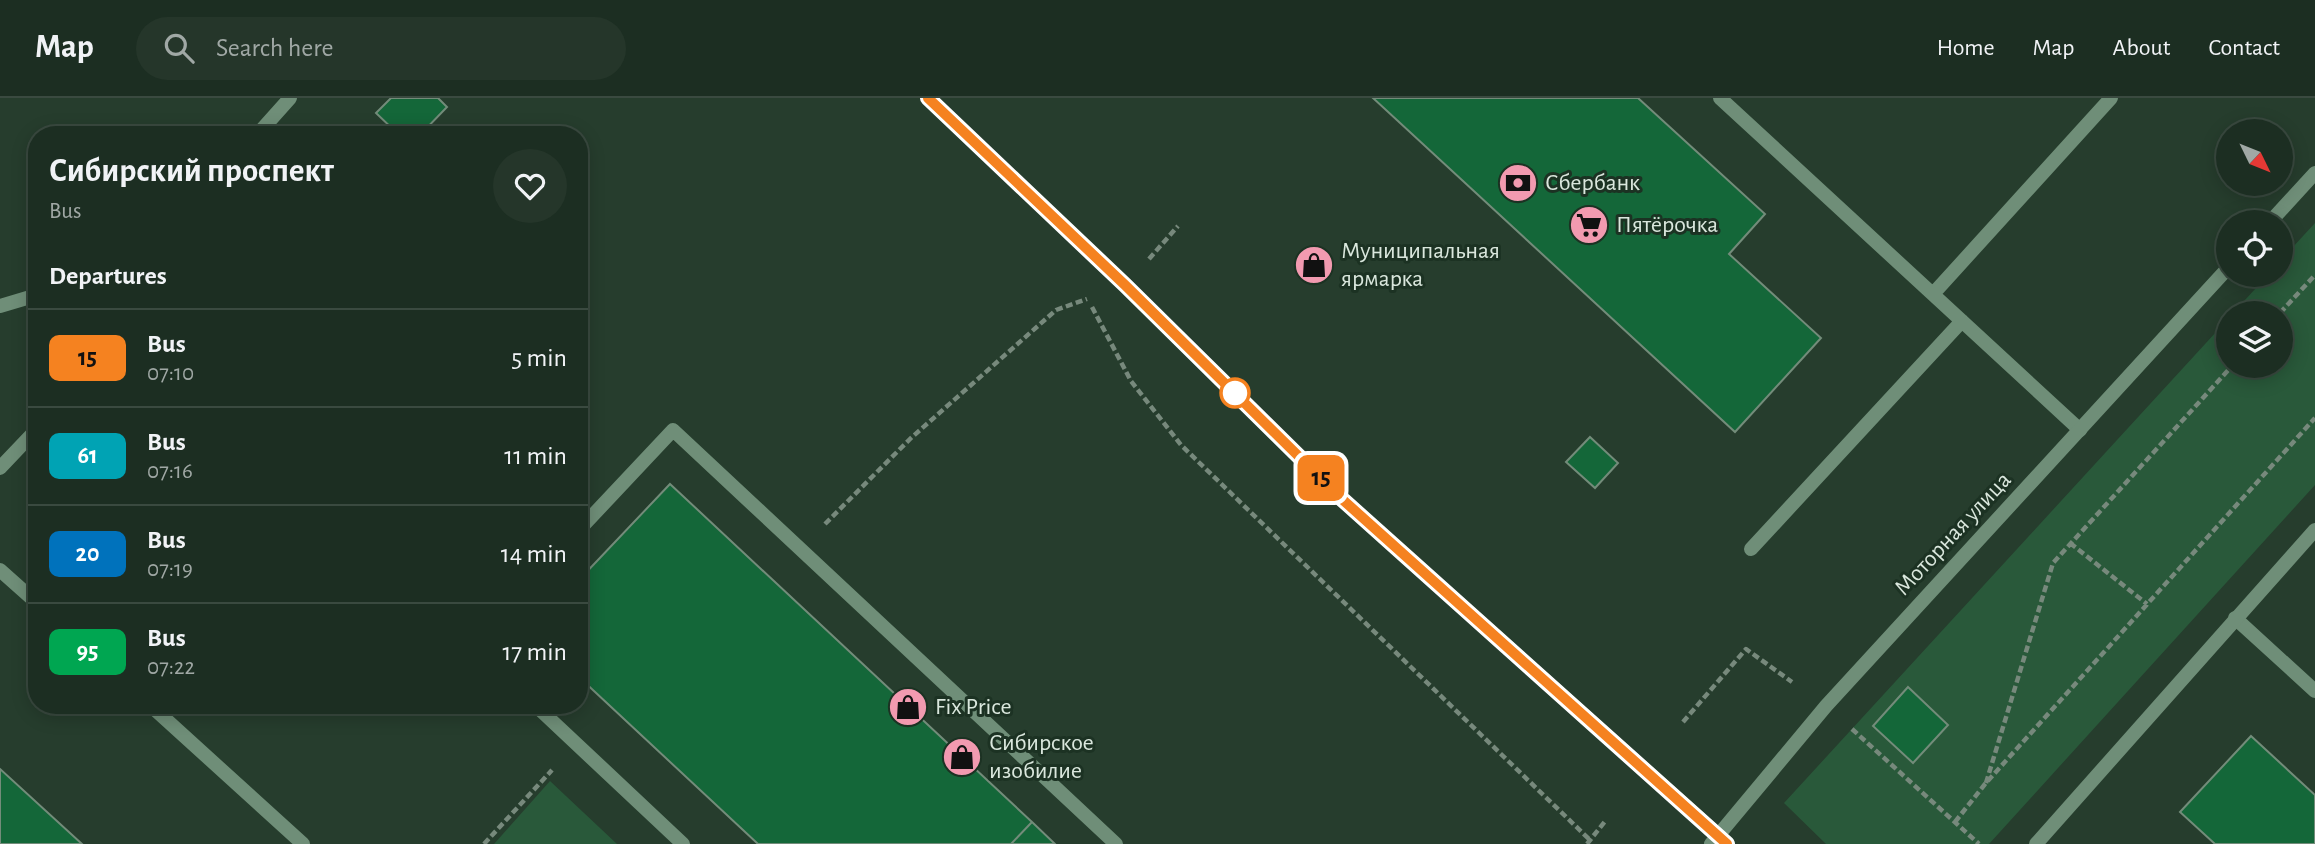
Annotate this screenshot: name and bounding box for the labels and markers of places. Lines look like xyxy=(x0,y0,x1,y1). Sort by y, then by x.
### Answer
bank icon: Сбербанк xyxy=(1497,162,1539,204)
place label: Сбербанк xyxy=(1545,171,1640,195)
supermarket icon: Пятёрочка xyxy=(1568,204,1610,246)
place label: Пятёрочка xyxy=(1616,213,1718,237)
place label: Муниципальная ярмарка xyxy=(1341,239,1500,291)
shop icon: Муниципальная ярмарка xyxy=(1293,244,1335,286)
unlabelled marker xyxy=(1220,378,1250,408)
shop icon: Fix Price xyxy=(887,686,929,728)
place label: Fix Price xyxy=(935,695,1012,719)
place label: Сибирское изобилие xyxy=(989,731,1094,783)
shop icon: Сибирское изобилие xyxy=(941,736,983,778)

